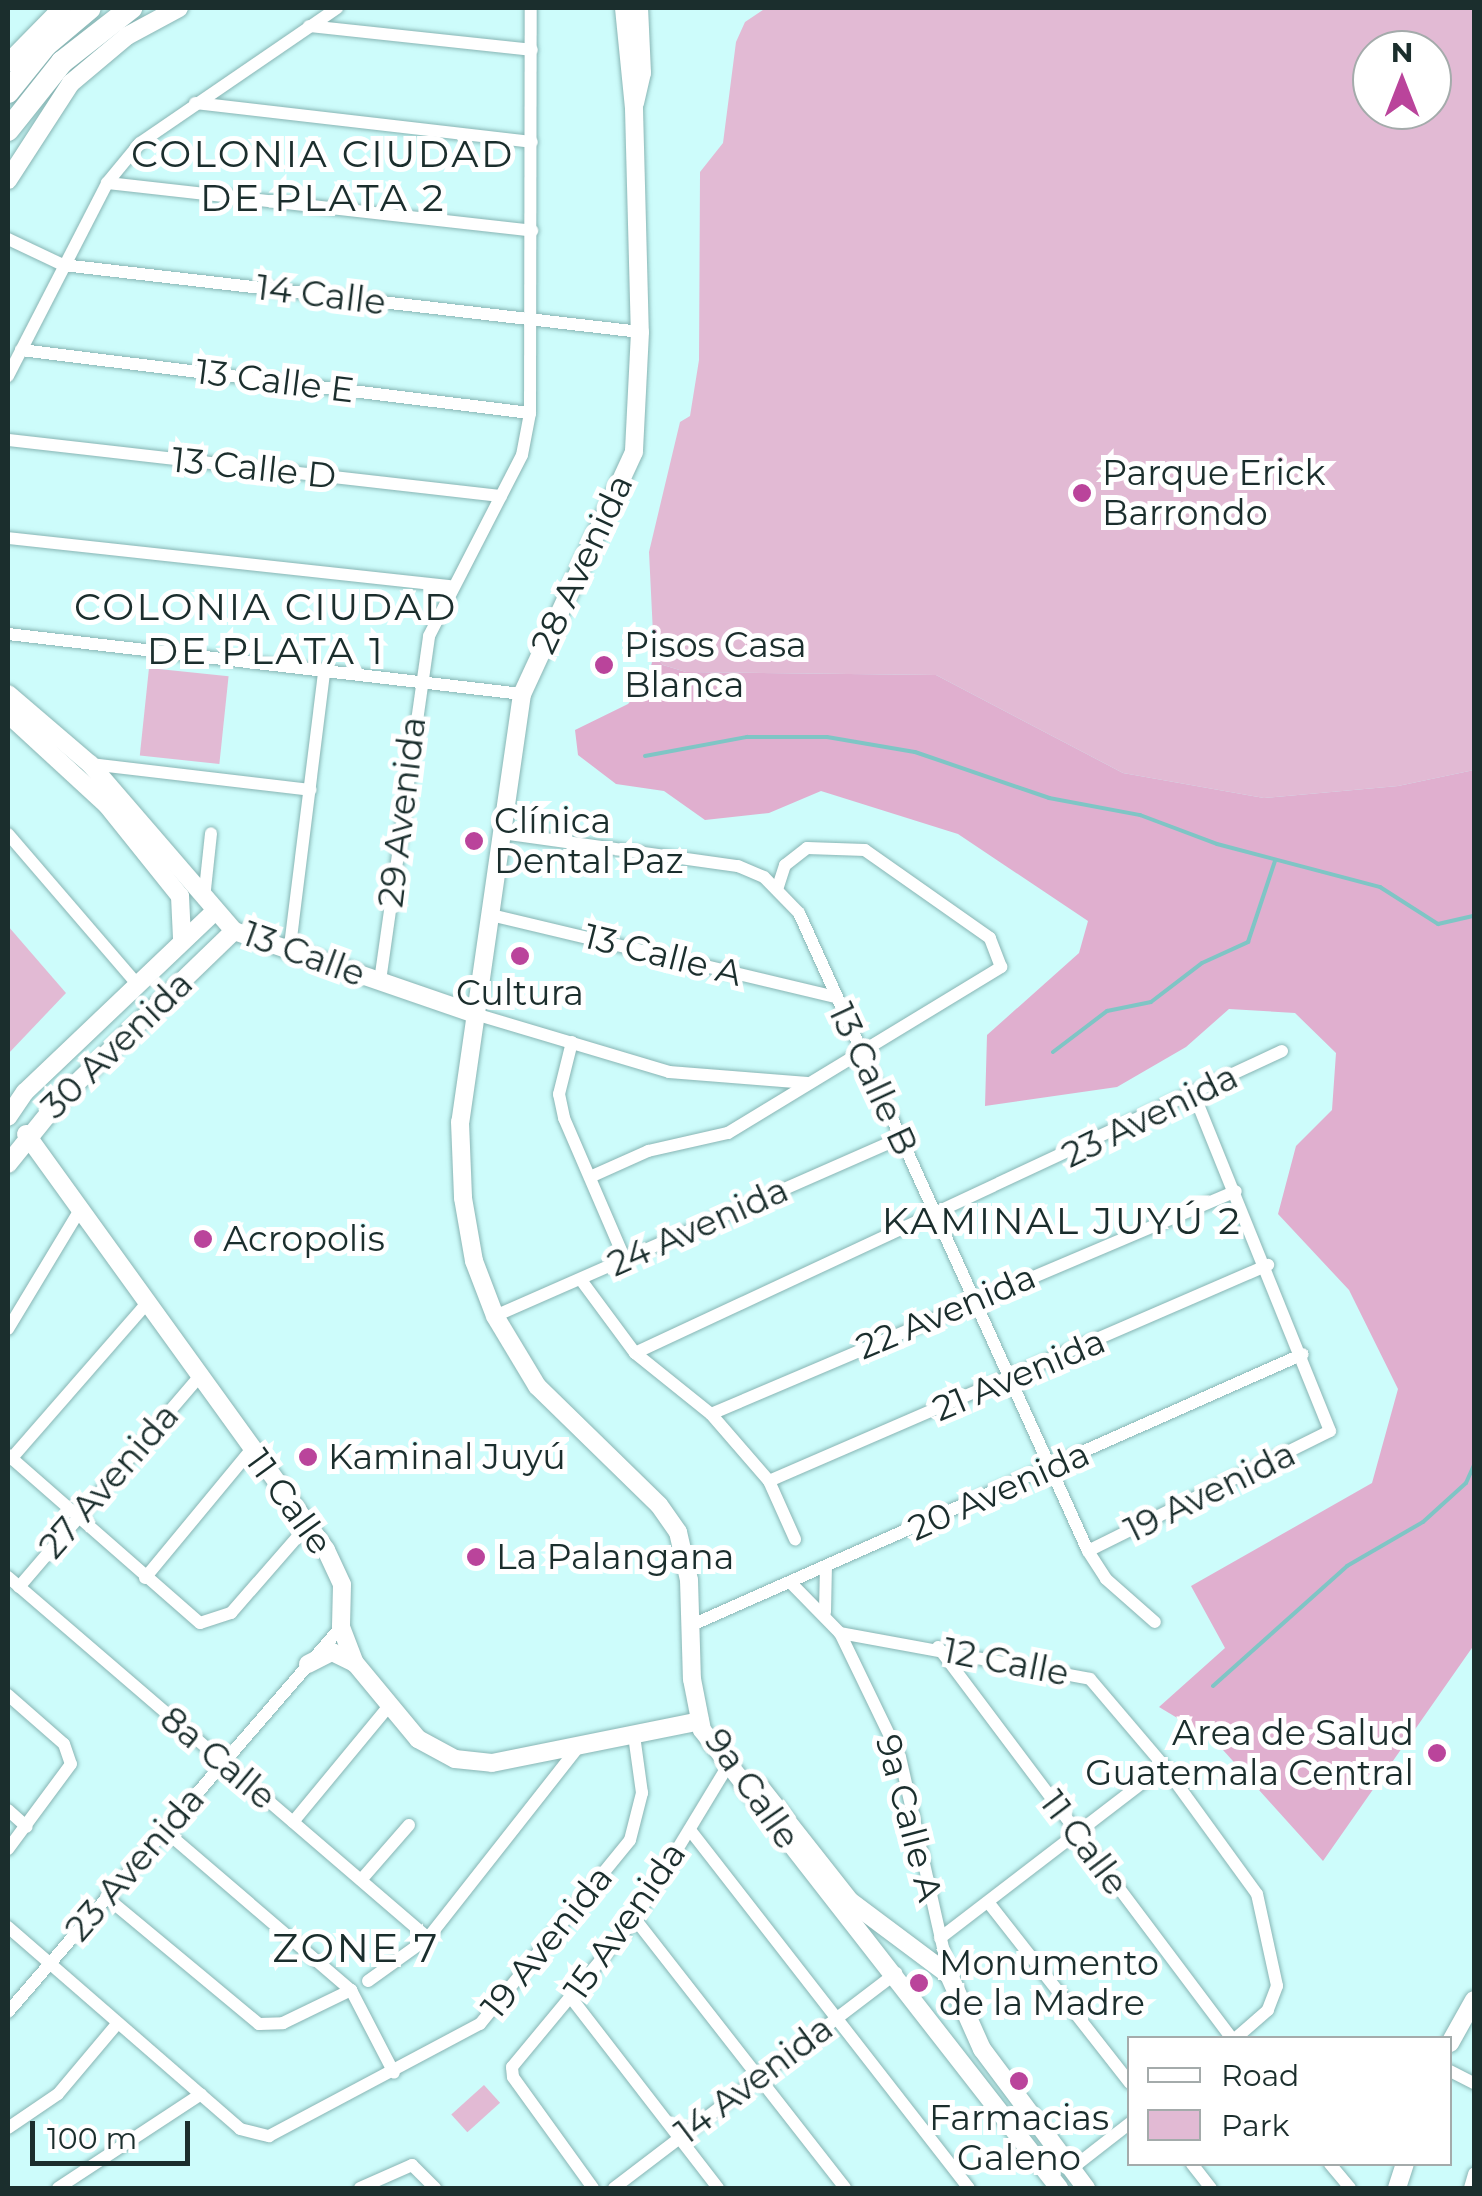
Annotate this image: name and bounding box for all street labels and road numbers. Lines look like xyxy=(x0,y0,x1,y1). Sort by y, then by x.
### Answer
street label: 14 Calle xyxy=(254,266,388,324)
street label: 13 Calle E xyxy=(193,350,357,412)
street label: 13 Calle D xyxy=(170,439,338,497)
street label: 28 Avenida xyxy=(522,468,642,660)
street label: 29 Avenida xyxy=(369,714,435,910)
street label: 13 Calle xyxy=(237,913,371,995)
street label: 13 Calle A xyxy=(580,915,746,995)
street label: 30 Avenida xyxy=(33,963,201,1127)
street label: 13 Calle B xyxy=(820,997,926,1161)
street label: 23 Avenida xyxy=(1055,1055,1245,1177)
street label: 24 Avenida xyxy=(601,1169,795,1285)
street label: 22 Avenida xyxy=(850,1256,1042,1368)
street label: 21 Avenida xyxy=(927,1320,1111,1430)
street label: 27 Avenida xyxy=(31,1395,187,1567)
street label: 20 Avenida xyxy=(902,1432,1096,1550)
street label: 19 Avenida xyxy=(1118,1433,1302,1551)
street label: 11 Calle xyxy=(237,1441,341,1563)
street label: 12 Calle xyxy=(940,1629,1072,1695)
street label: 8a Calle xyxy=(152,1698,284,1818)
street label: 9a Calle xyxy=(696,1721,808,1857)
street label: 9a Calle A xyxy=(867,1730,951,1906)
street label: 23 Avenida xyxy=(57,1779,213,1949)
street label: 11 Calle xyxy=(1031,1783,1137,1903)
street label: 15 Avenida xyxy=(555,1834,695,2008)
street label: 19 Avenida xyxy=(473,1857,621,2027)
street label: 14 Avenida xyxy=(667,2007,841,2153)

